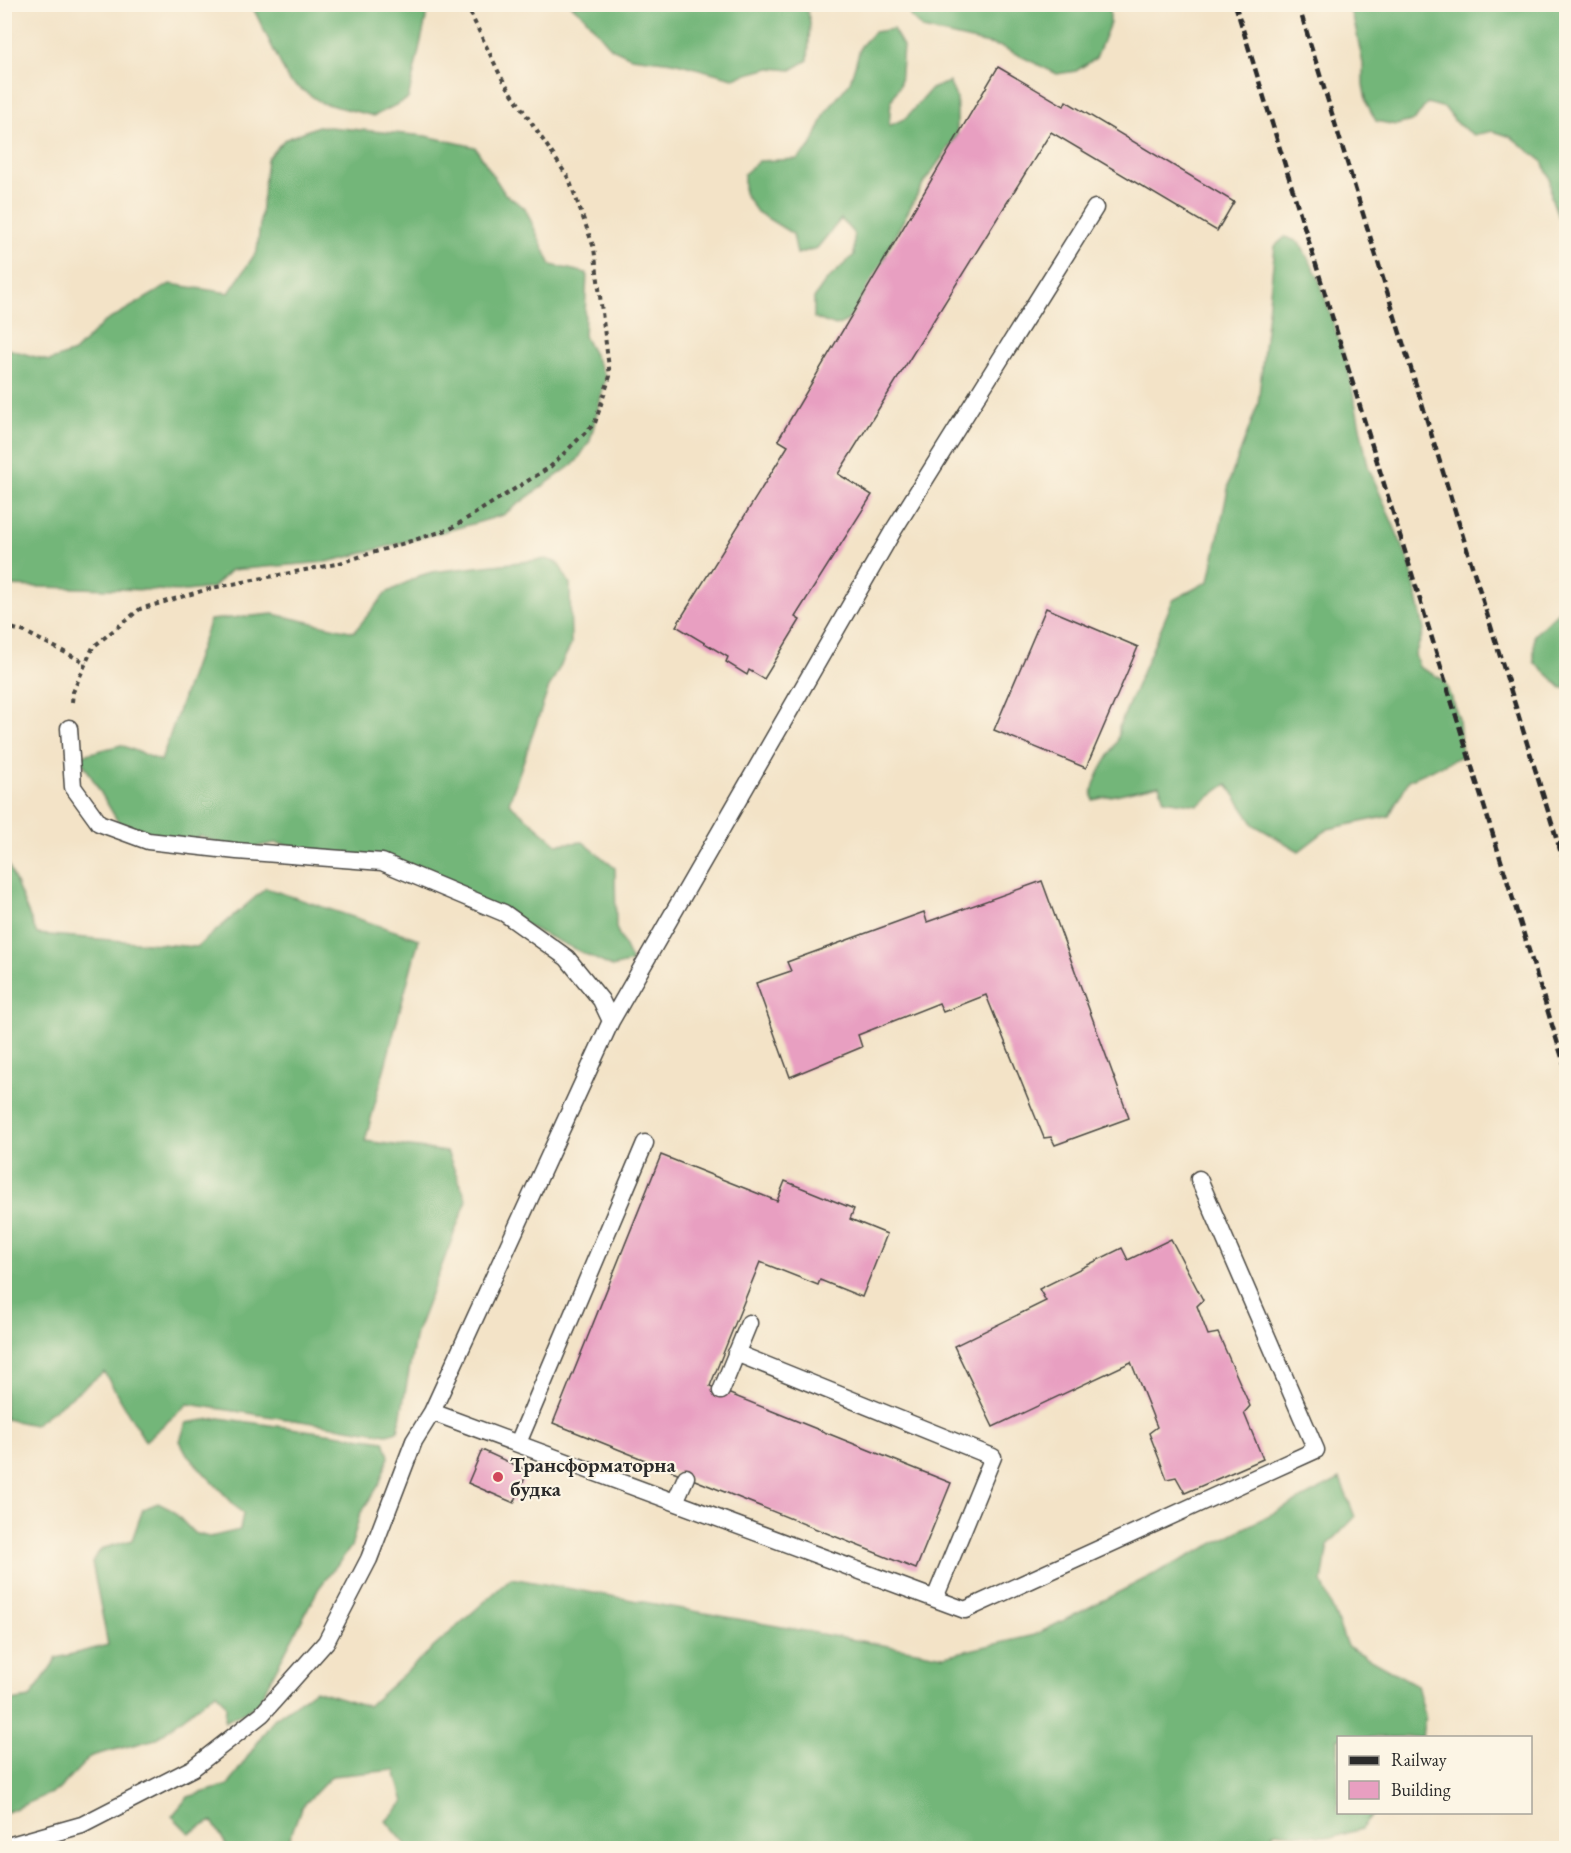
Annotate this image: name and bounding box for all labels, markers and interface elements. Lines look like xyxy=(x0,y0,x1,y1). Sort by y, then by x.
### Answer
place label: Трансформаторна будка xyxy=(510,1451,676,1502)
marker: Трансформаторна будка xyxy=(491,1470,505,1484)
legend xyxy=(1337,1736,1532,1814)
text: Railway xyxy=(1391,1748,1447,1771)
text: Building xyxy=(1391,1778,1451,1801)

